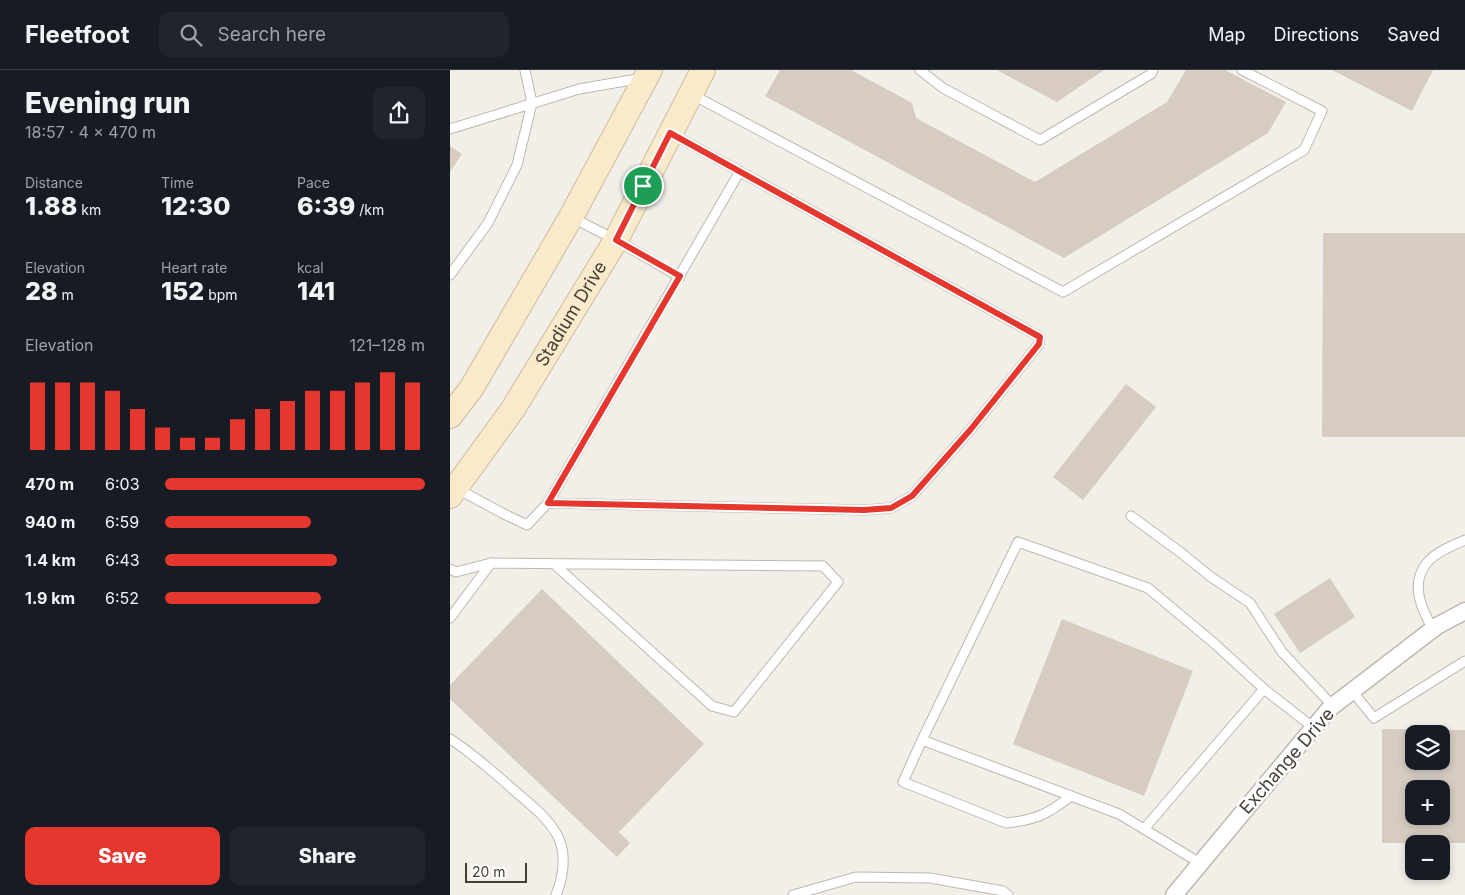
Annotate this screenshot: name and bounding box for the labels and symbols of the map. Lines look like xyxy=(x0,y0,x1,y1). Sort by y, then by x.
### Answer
pin xyxy=(622,165,664,207)
street label: Stadium Drive xyxy=(531,257,611,370)
street label: Exchange Drive xyxy=(1235,704,1338,818)
scale bar xyxy=(465,860,528,883)

